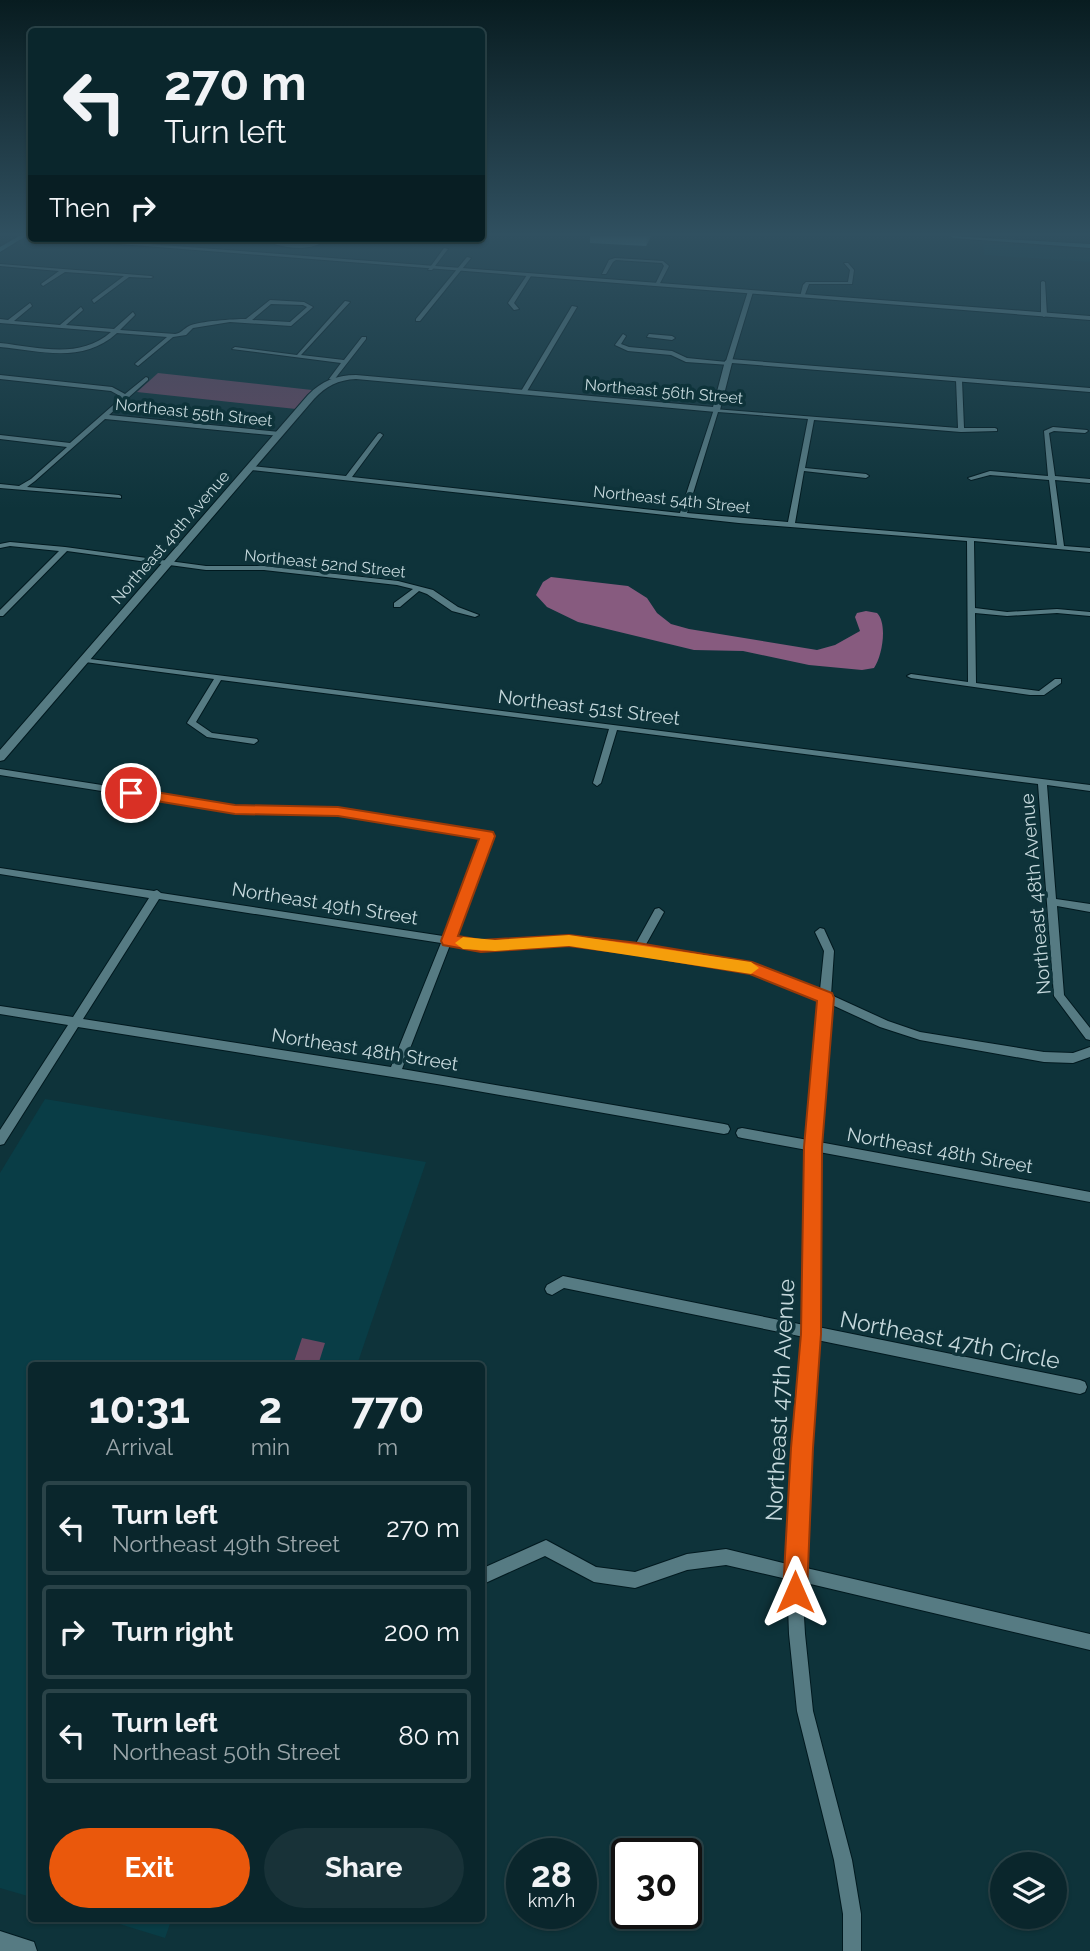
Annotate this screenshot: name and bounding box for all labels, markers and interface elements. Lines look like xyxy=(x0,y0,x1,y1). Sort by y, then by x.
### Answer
text: 270 m xyxy=(164,54,307,111)
icon: left xyxy=(49,56,140,147)
text: Turn left xyxy=(164,113,286,150)
icon: right xyxy=(124,189,162,227)
text: Then xyxy=(49,193,110,223)
street label: Northeast 56th Street xyxy=(584,375,745,408)
street label: Northeast 55th Street xyxy=(114,395,274,430)
street label: Northeast 40th Avenue xyxy=(107,467,233,608)
street label: Northeast 54th Street xyxy=(592,482,752,517)
street label: Northeast 52nd Street xyxy=(243,546,407,581)
street label: Northeast 51st Street xyxy=(497,685,682,729)
pin xyxy=(101,763,161,823)
icon: arrive xyxy=(112,774,150,812)
street label: Northeast 48th Avenue xyxy=(1015,793,1055,995)
street label: Northeast 49th Street xyxy=(230,877,420,929)
street label: Northeast 48th Street xyxy=(270,1023,460,1075)
street label: Northeast 48th Street xyxy=(845,1123,1035,1177)
street label: Northeast 47th Avenue xyxy=(760,1278,799,1522)
street label: Northeast 47th Circle xyxy=(838,1305,1062,1374)
text: 10:31 xyxy=(89,1384,190,1433)
text: 2 xyxy=(259,1384,282,1433)
text: 770 xyxy=(351,1384,424,1433)
text: Arrival xyxy=(106,1433,173,1460)
text: min xyxy=(251,1433,290,1460)
text: m xyxy=(377,1433,398,1460)
text: Turn left xyxy=(112,1500,218,1530)
icon: left xyxy=(53,1509,91,1547)
text: 270 m xyxy=(386,1513,460,1543)
text: Northeast 49th Street xyxy=(112,1530,340,1557)
position arrow xyxy=(758,1555,832,1629)
icon: right xyxy=(53,1613,91,1651)
text: Turn right xyxy=(112,1617,233,1647)
text: 200 m xyxy=(384,1617,460,1647)
text: Turn left xyxy=(112,1708,218,1738)
icon: left xyxy=(53,1717,91,1755)
text: 80 m xyxy=(398,1721,460,1751)
text: Northeast 50th Street xyxy=(112,1738,341,1765)
button: Exit xyxy=(49,1828,250,1908)
button: Share xyxy=(264,1828,464,1908)
speed limit sign: 30 xyxy=(611,1838,702,1929)
map controls xyxy=(990,1852,1067,1929)
button: layers xyxy=(990,1852,1067,1929)
text: 28 xyxy=(531,1854,572,1895)
text: km/h xyxy=(528,1890,575,1911)

